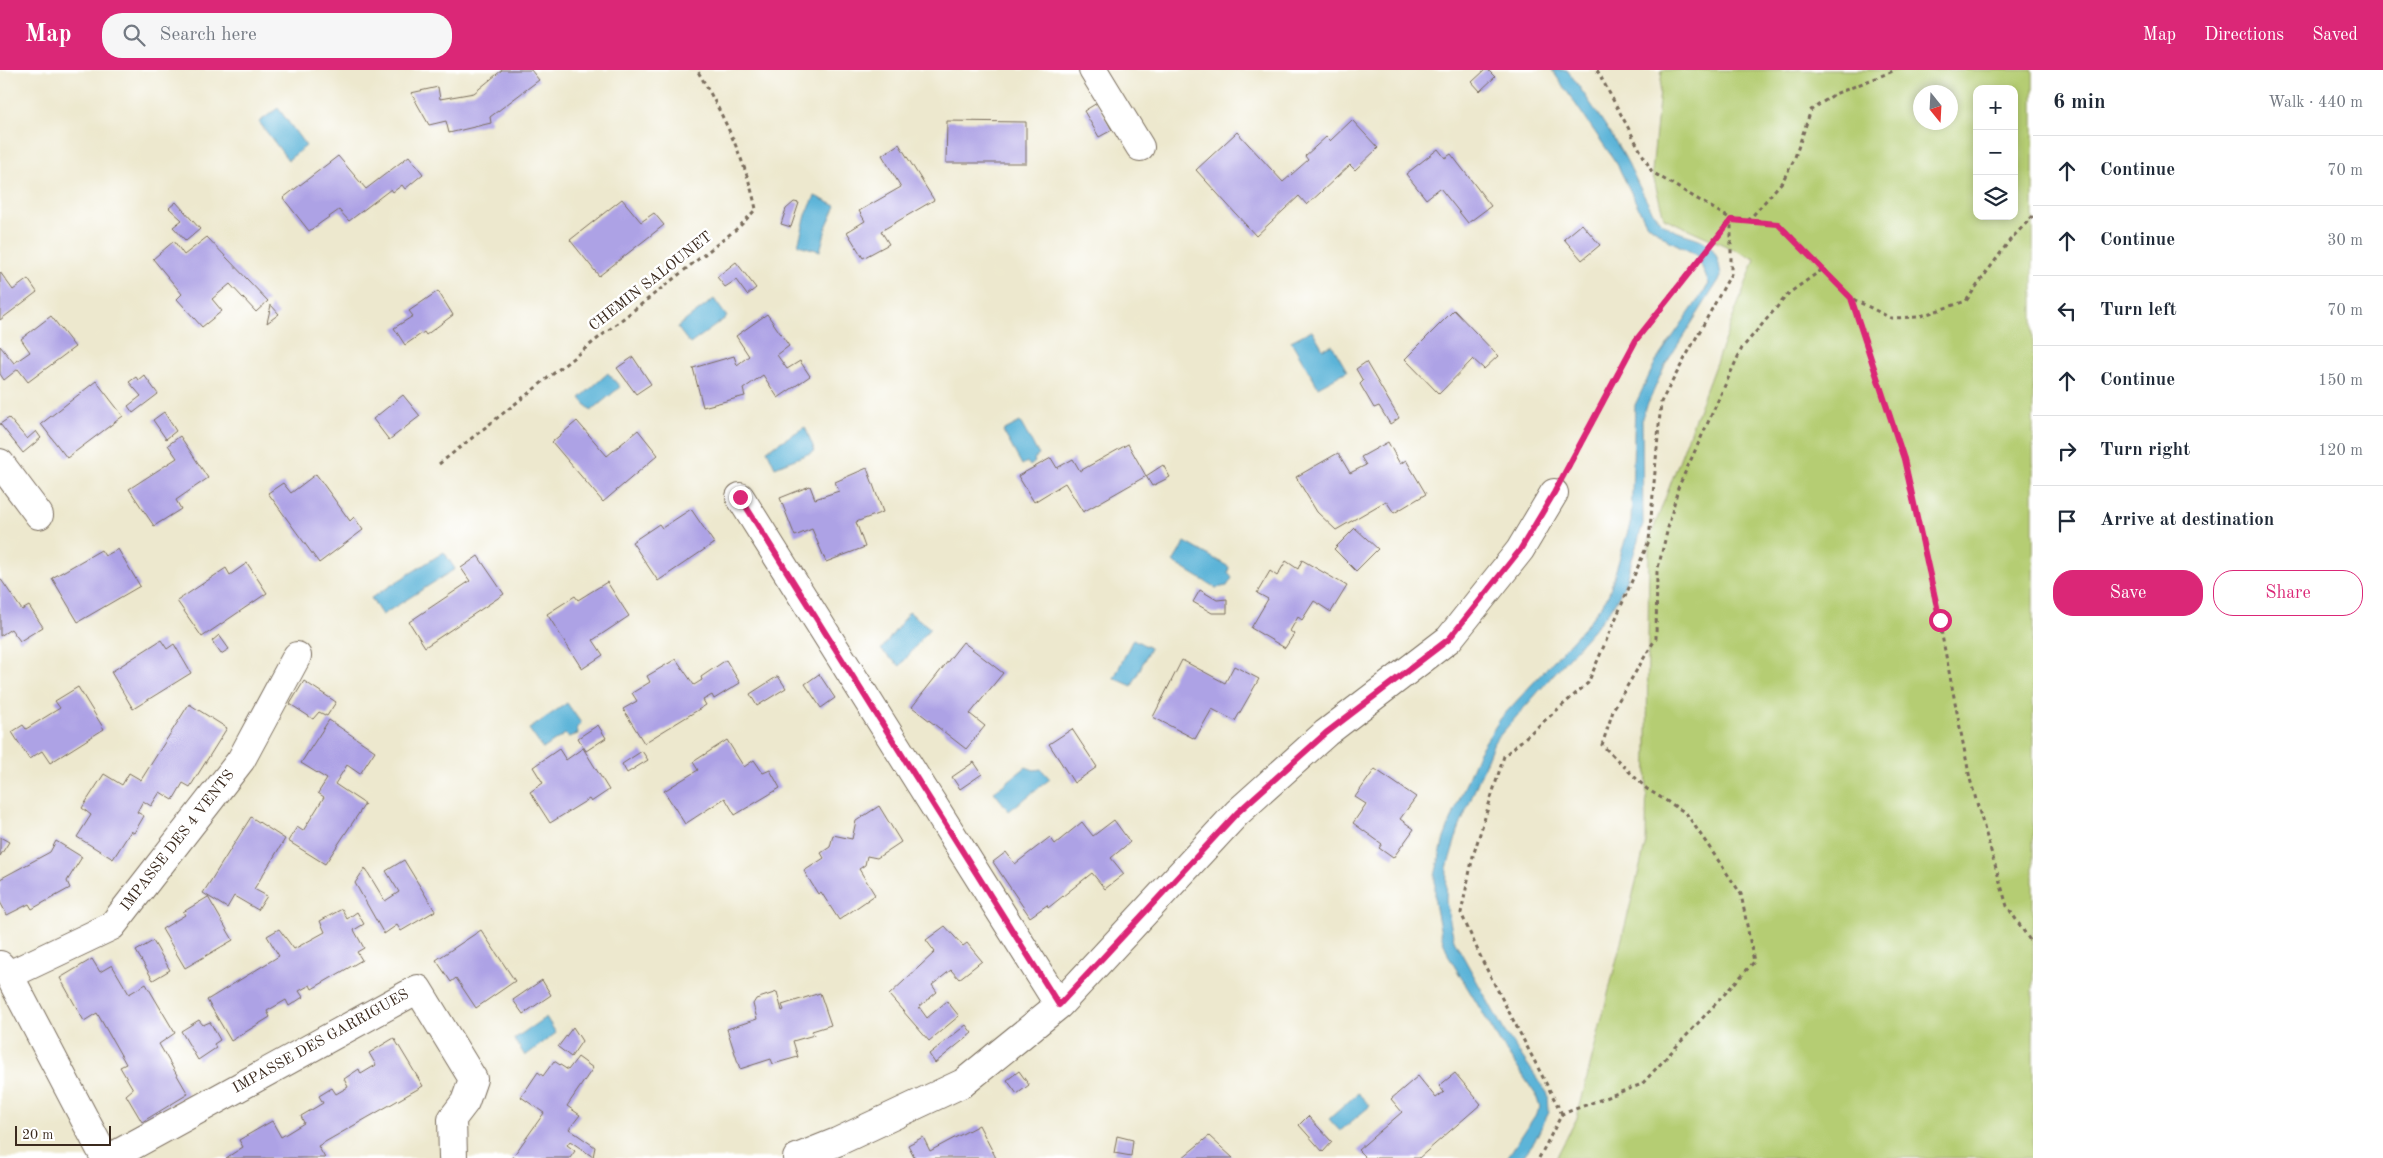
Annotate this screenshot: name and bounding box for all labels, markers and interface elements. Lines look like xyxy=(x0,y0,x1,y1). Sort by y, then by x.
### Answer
search box xyxy=(102,13,452,58)
icon: search xyxy=(120,21,148,49)
text: Map xyxy=(25,23,72,47)
text: Search here xyxy=(160,26,257,45)
text: Map xyxy=(2143,26,2176,44)
text: Directions xyxy=(2204,26,2284,44)
text: Saved xyxy=(2312,26,2358,44)
north arrow xyxy=(1913,85,1958,130)
map controls xyxy=(1973,85,2018,220)
button: + xyxy=(1973,85,2018,130)
text: 6 min xyxy=(2053,92,2106,113)
text: Walk · 440 m xyxy=(2268,95,2363,111)
button: − xyxy=(1973,130,2018,175)
icon: ahead xyxy=(2053,157,2081,185)
text: Continue xyxy=(2100,161,2175,180)
text: 70 m xyxy=(2327,163,2363,179)
button: layers xyxy=(1973,175,2018,220)
icon: ahead xyxy=(2053,227,2081,255)
street label: CHEMIN SALOUNET xyxy=(587,230,715,334)
text: Continue xyxy=(2100,231,2175,250)
text: 30 m xyxy=(2327,233,2363,249)
icon: left xyxy=(2053,297,2081,325)
text: Turn left xyxy=(2100,301,2177,320)
text: 70 m xyxy=(2327,303,2363,319)
icon: ahead xyxy=(2053,367,2081,395)
text: Continue xyxy=(2100,371,2175,390)
text: 150 m xyxy=(2318,373,2363,389)
icon: right xyxy=(2053,437,2081,465)
text: Turn right xyxy=(2100,441,2190,460)
text: 120 m xyxy=(2318,443,2363,459)
route end xyxy=(729,486,752,509)
icon: arrive xyxy=(2053,507,2081,535)
text: Arrive at destination xyxy=(2100,511,2274,530)
button: Save xyxy=(2053,570,2203,616)
button: Share xyxy=(2213,570,2363,616)
route start xyxy=(1929,609,1952,632)
street label: IMPASSE DES 4 VENTS xyxy=(118,768,238,914)
street label: IMPASSE DES GARRIGUES xyxy=(230,987,412,1097)
scale bar xyxy=(15,1123,111,1146)
text: 20 m xyxy=(22,1128,53,1142)

